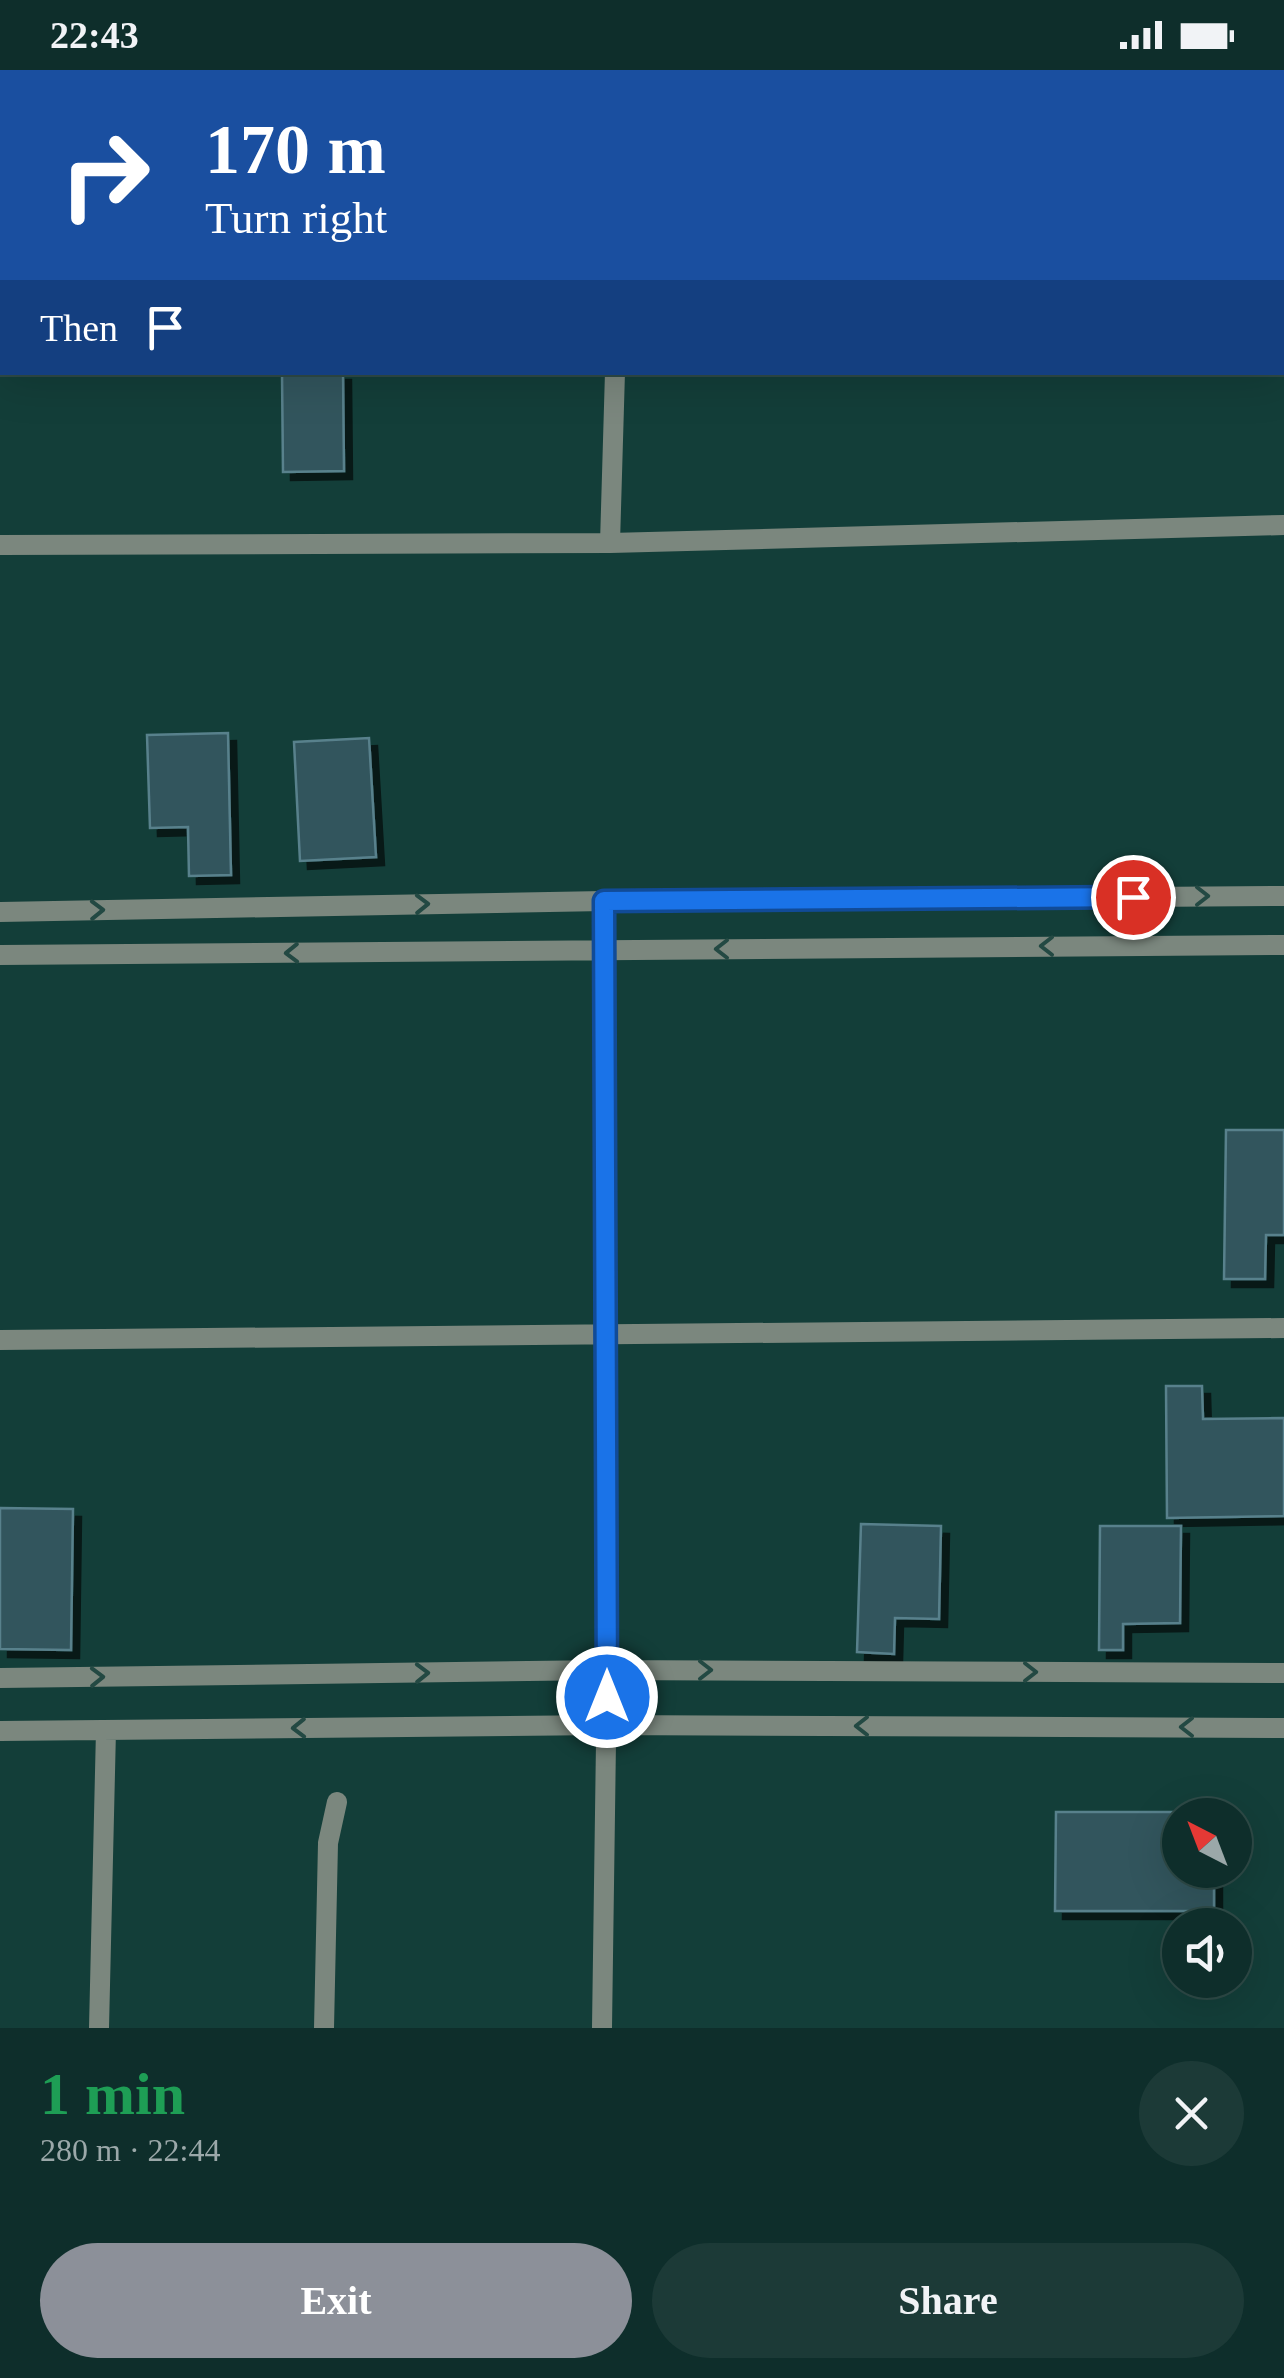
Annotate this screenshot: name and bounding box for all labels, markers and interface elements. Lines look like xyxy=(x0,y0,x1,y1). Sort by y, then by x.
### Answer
text: 22:43 xyxy=(50,14,139,56)
icon: right xyxy=(40,110,170,240)
text: 170 m xyxy=(205,111,386,188)
text: Turn right xyxy=(205,193,387,243)
icon: arrive xyxy=(138,300,193,355)
text: Then xyxy=(40,307,118,349)
pin xyxy=(1091,855,1176,940)
icon: arrive xyxy=(1106,870,1161,925)
one-way arrow xyxy=(1196,885,1211,907)
one-way arrow xyxy=(415,894,431,915)
one-way arrow xyxy=(90,899,106,921)
one-way arrow xyxy=(1038,936,1054,957)
one-way arrow xyxy=(713,938,728,960)
one-way arrow xyxy=(283,942,299,963)
position arrow xyxy=(555,1645,659,1749)
one-way arrow xyxy=(698,1659,713,1681)
one-way arrow xyxy=(1022,1661,1038,1683)
one-way arrow xyxy=(415,1662,431,1683)
one-way arrow xyxy=(90,1667,106,1688)
one-way arrow xyxy=(853,1715,868,1737)
one-way arrow xyxy=(1178,1716,1194,1738)
one-way arrow xyxy=(290,1717,306,1739)
north arrow xyxy=(1162,1798,1252,1888)
map controls xyxy=(1162,1798,1252,1998)
button: sound xyxy=(1162,1908,1252,1998)
text: 1 min xyxy=(40,2061,185,2127)
button: close xyxy=(1139,2061,1244,2166)
text: 280 m · 22:44 xyxy=(40,2132,220,2168)
button: Exit xyxy=(40,2243,632,2358)
button: Share xyxy=(652,2243,1244,2358)

